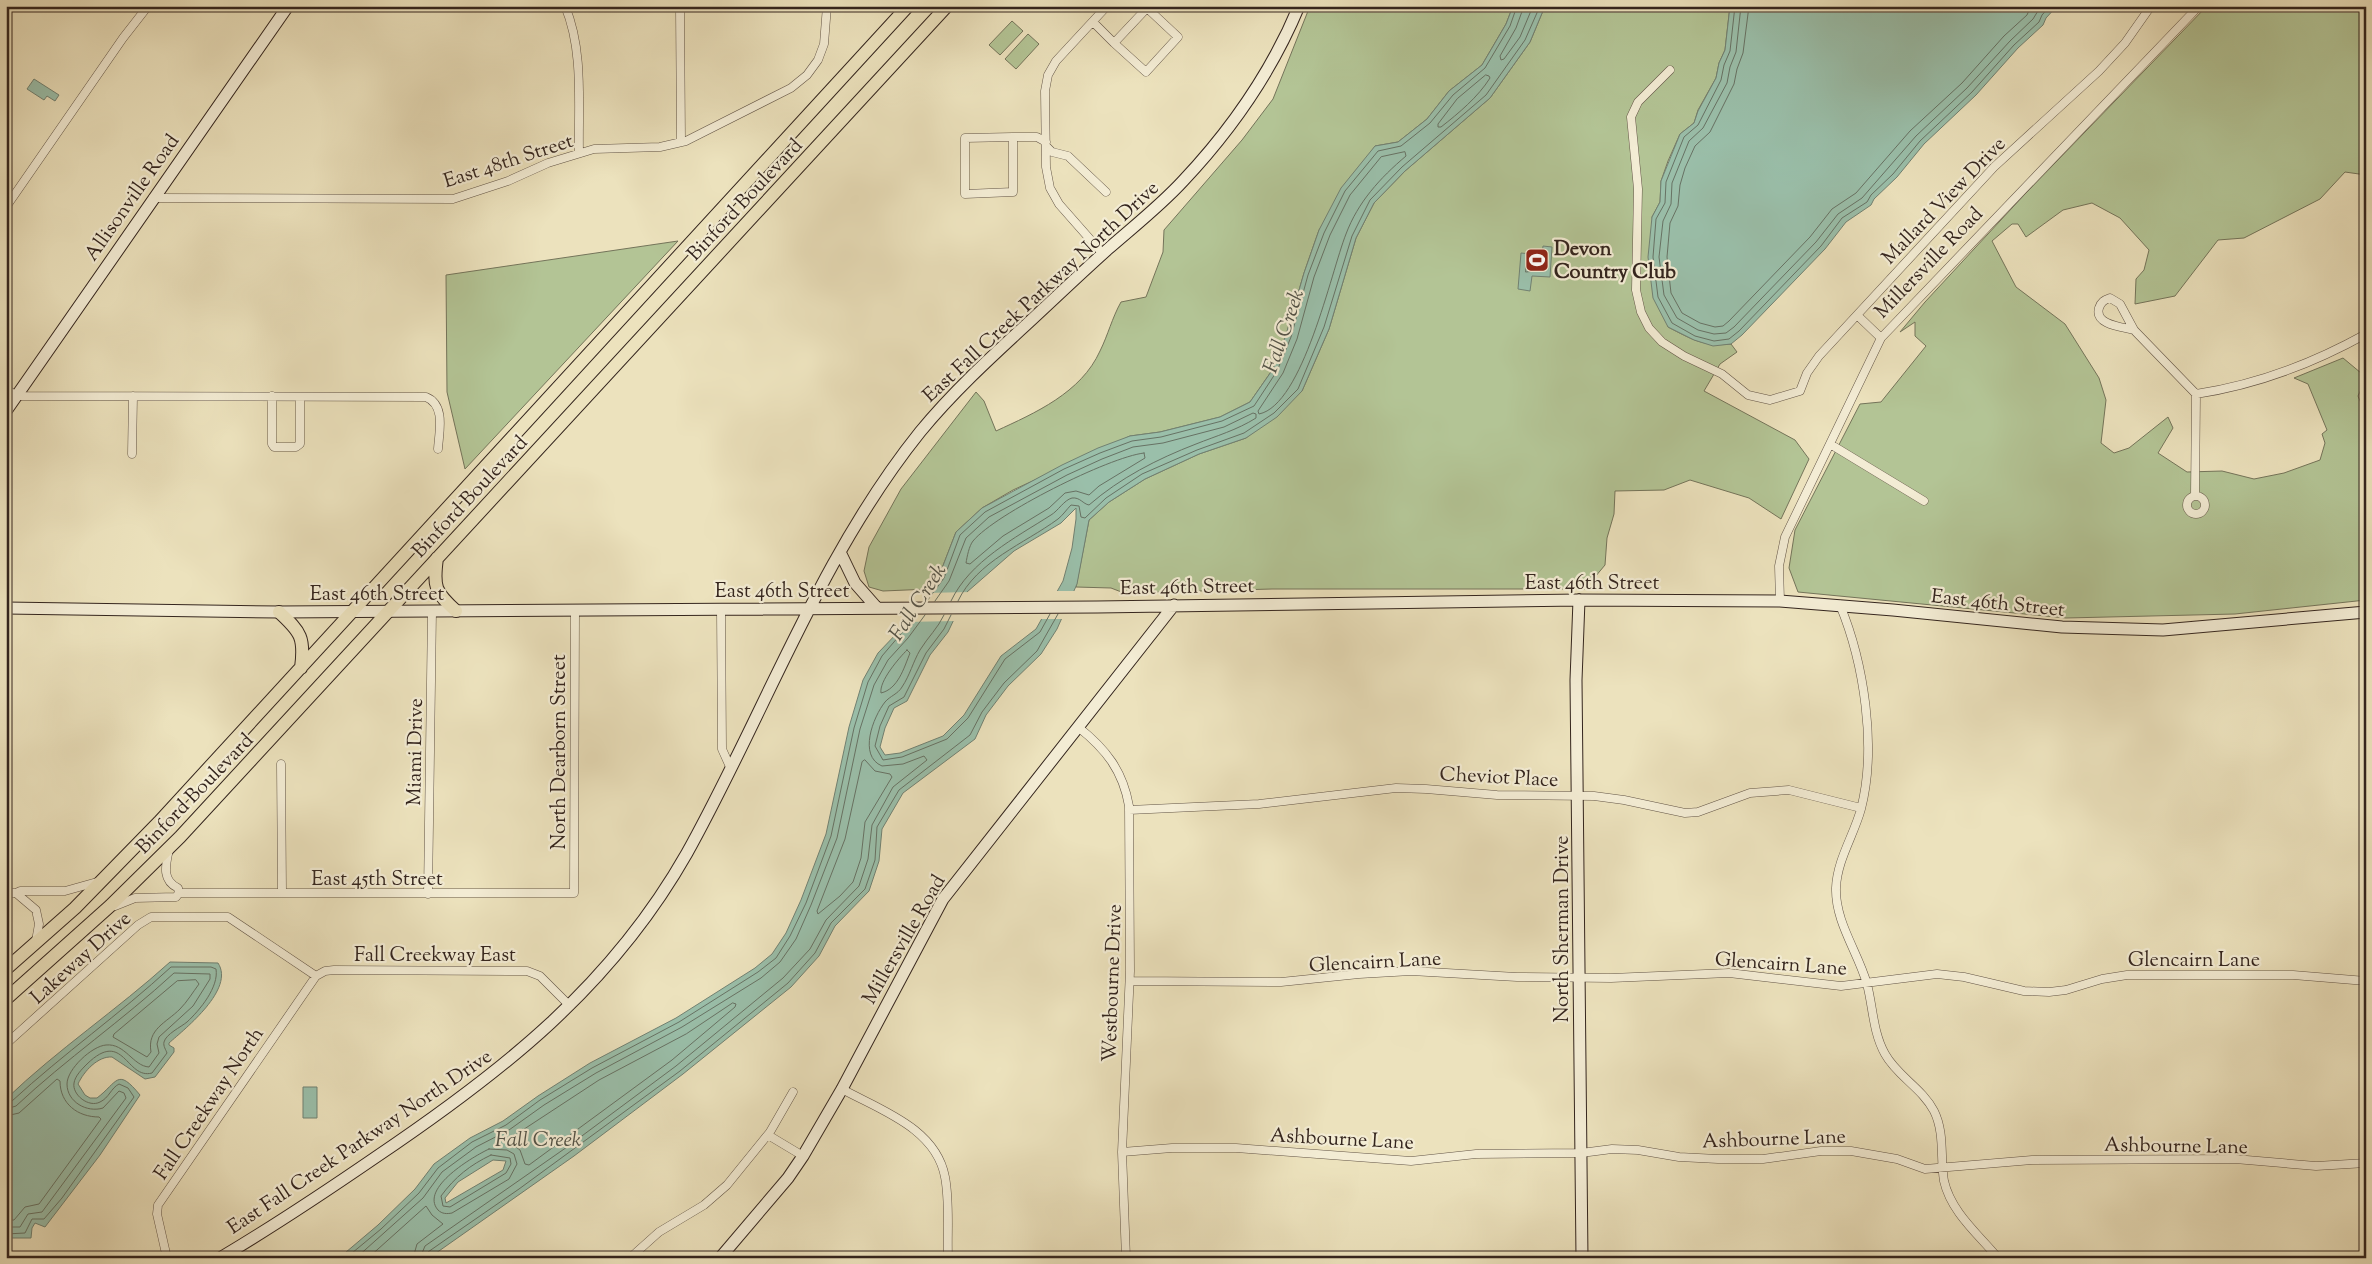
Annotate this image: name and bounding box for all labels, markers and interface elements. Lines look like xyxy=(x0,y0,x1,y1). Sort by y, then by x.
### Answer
street label: East 48th Street xyxy=(440,128,578,197)
street label: Allisonville Road xyxy=(79,129,188,268)
street label: Mallard View Drive xyxy=(1876,131,2013,272)
street label: Binford Boulevard xyxy=(681,133,810,268)
street label: East Fall Creek Parkway North Drive xyxy=(917,175,1166,410)
street label: Millersville Road xyxy=(1869,201,1991,326)
place label: Devon Country Club xyxy=(1554,236,1676,288)
sports icon: Devon Country Club xyxy=(1524,247,1550,273)
water label: Fall Creek xyxy=(1257,285,1313,377)
street label: Binford Boulevard xyxy=(406,430,535,565)
water label: Fall Creek xyxy=(883,558,955,648)
street label: East 46th Street xyxy=(1525,570,1659,599)
street label: East 46th Street xyxy=(1120,573,1255,604)
street label: East 46th Street xyxy=(715,578,849,607)
street label: East 46th Street xyxy=(310,581,444,610)
street label: East 46th Street xyxy=(1929,583,2066,626)
street label: North Dearborn Street xyxy=(546,654,575,850)
street label: Miami Drive xyxy=(401,698,432,806)
street label: Binford Boulevard xyxy=(130,728,261,862)
street label: Cheviot Place xyxy=(1439,761,1559,796)
street label: North Sherman Drive xyxy=(1549,835,1578,1023)
street label: East 45th Street xyxy=(311,866,443,895)
street label: Millersville Road xyxy=(856,870,954,1010)
street label: Westbourne Drive xyxy=(1096,903,1131,1063)
street label: Lakeway Drive xyxy=(25,906,139,1012)
street label: Fall Creekway East xyxy=(354,942,516,971)
street label: Glencairn Lane xyxy=(1308,946,1442,981)
street label: Glencairn Lane xyxy=(1714,946,1848,985)
street label: Glencairn Lane xyxy=(2128,947,2260,976)
street label: Fall Creekway North xyxy=(148,1022,272,1187)
street label: East Fall Creek Parkway North Drive xyxy=(222,1043,499,1243)
street label: Ashbourne Lane xyxy=(1269,1122,1415,1159)
street label: Ashbourne Lane xyxy=(1702,1123,1847,1158)
water label: Fall Creek xyxy=(495,1126,582,1156)
street label: Ashbourne Lane xyxy=(2104,1132,2248,1163)

